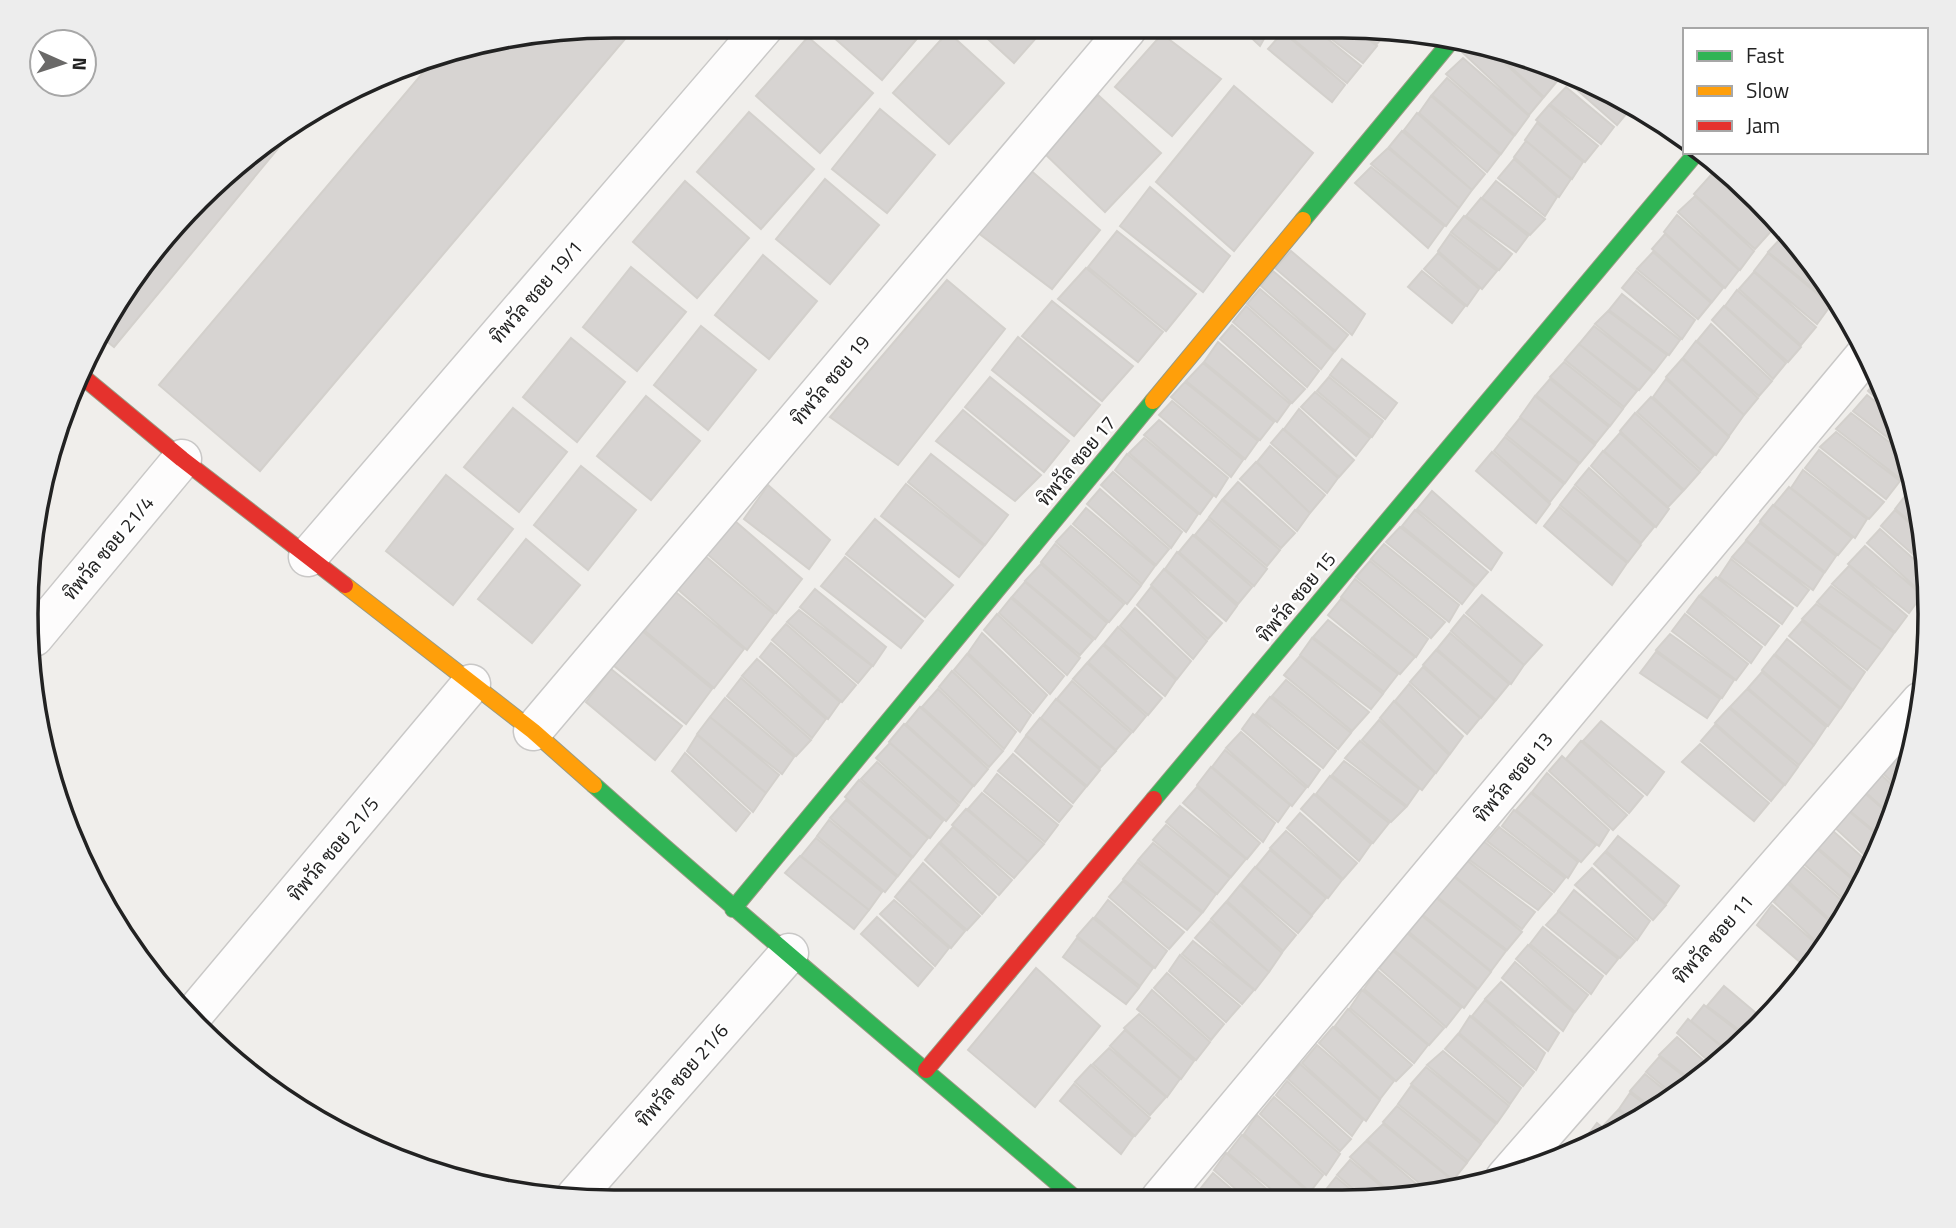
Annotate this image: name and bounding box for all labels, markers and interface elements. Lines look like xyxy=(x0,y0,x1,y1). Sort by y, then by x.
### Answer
north arrow xyxy=(28,28,98,98)
legend xyxy=(1683,28,1928,154)
text: Fast xyxy=(1746,39,1785,71)
text: N xyxy=(66,57,95,71)
text: Slow xyxy=(1746,74,1789,106)
text: Jam xyxy=(1746,109,1780,141)
street label: ทิพวัล ซอย 19/1 xyxy=(482,234,589,350)
street label: ทิพวัล ซอย 19 xyxy=(783,328,876,431)
street label: ทิพวัล ซอย 17 xyxy=(1029,409,1122,512)
street label: ทิพวัล ซอย 21/4 xyxy=(55,489,160,606)
street label: ทิพวัล ซอย 15 xyxy=(1249,545,1342,648)
street label: ทิพวัล ซอย 13 xyxy=(1466,725,1559,828)
street label: ทิพวัล ซอย 21/5 xyxy=(280,790,385,907)
street label: ทิพวัล ซอย 11 xyxy=(1666,888,1760,990)
street label: ทิพวัล ซอย 21/6 xyxy=(628,1017,735,1133)

